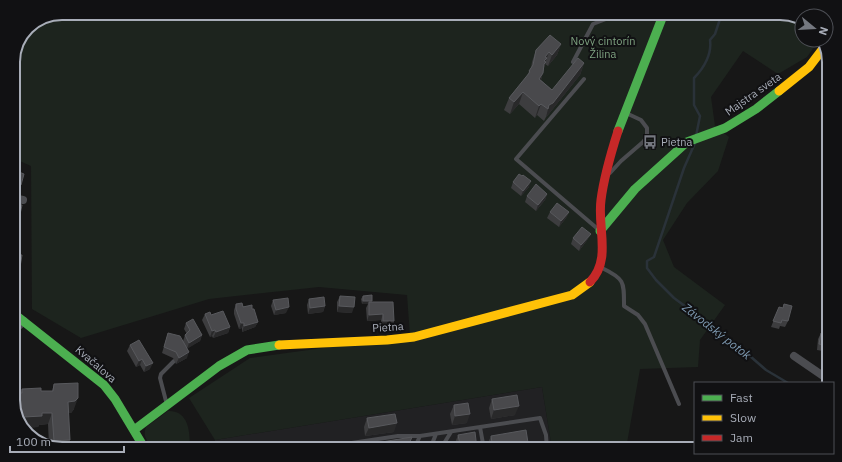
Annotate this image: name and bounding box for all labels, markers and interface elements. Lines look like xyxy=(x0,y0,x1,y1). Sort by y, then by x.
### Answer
north arrow xyxy=(794,8,834,48)
text: N xyxy=(816,25,831,37)
park label: Nový cintorín Žilina xyxy=(571,34,635,61)
street label: Majstra sveta xyxy=(722,69,784,119)
bus stop icon: Pietna xyxy=(642,134,658,150)
place label: Pietna xyxy=(661,135,693,149)
water label: Závodský potok xyxy=(679,299,755,363)
street label: Pietna xyxy=(372,319,404,335)
street label: Kvačalova xyxy=(73,342,119,386)
legend xyxy=(694,382,834,454)
text: Fast xyxy=(730,390,753,405)
text: Slow xyxy=(730,410,756,425)
scale bar xyxy=(10,428,124,454)
text: Jam xyxy=(730,430,753,445)
text: 100 m xyxy=(16,434,51,449)

